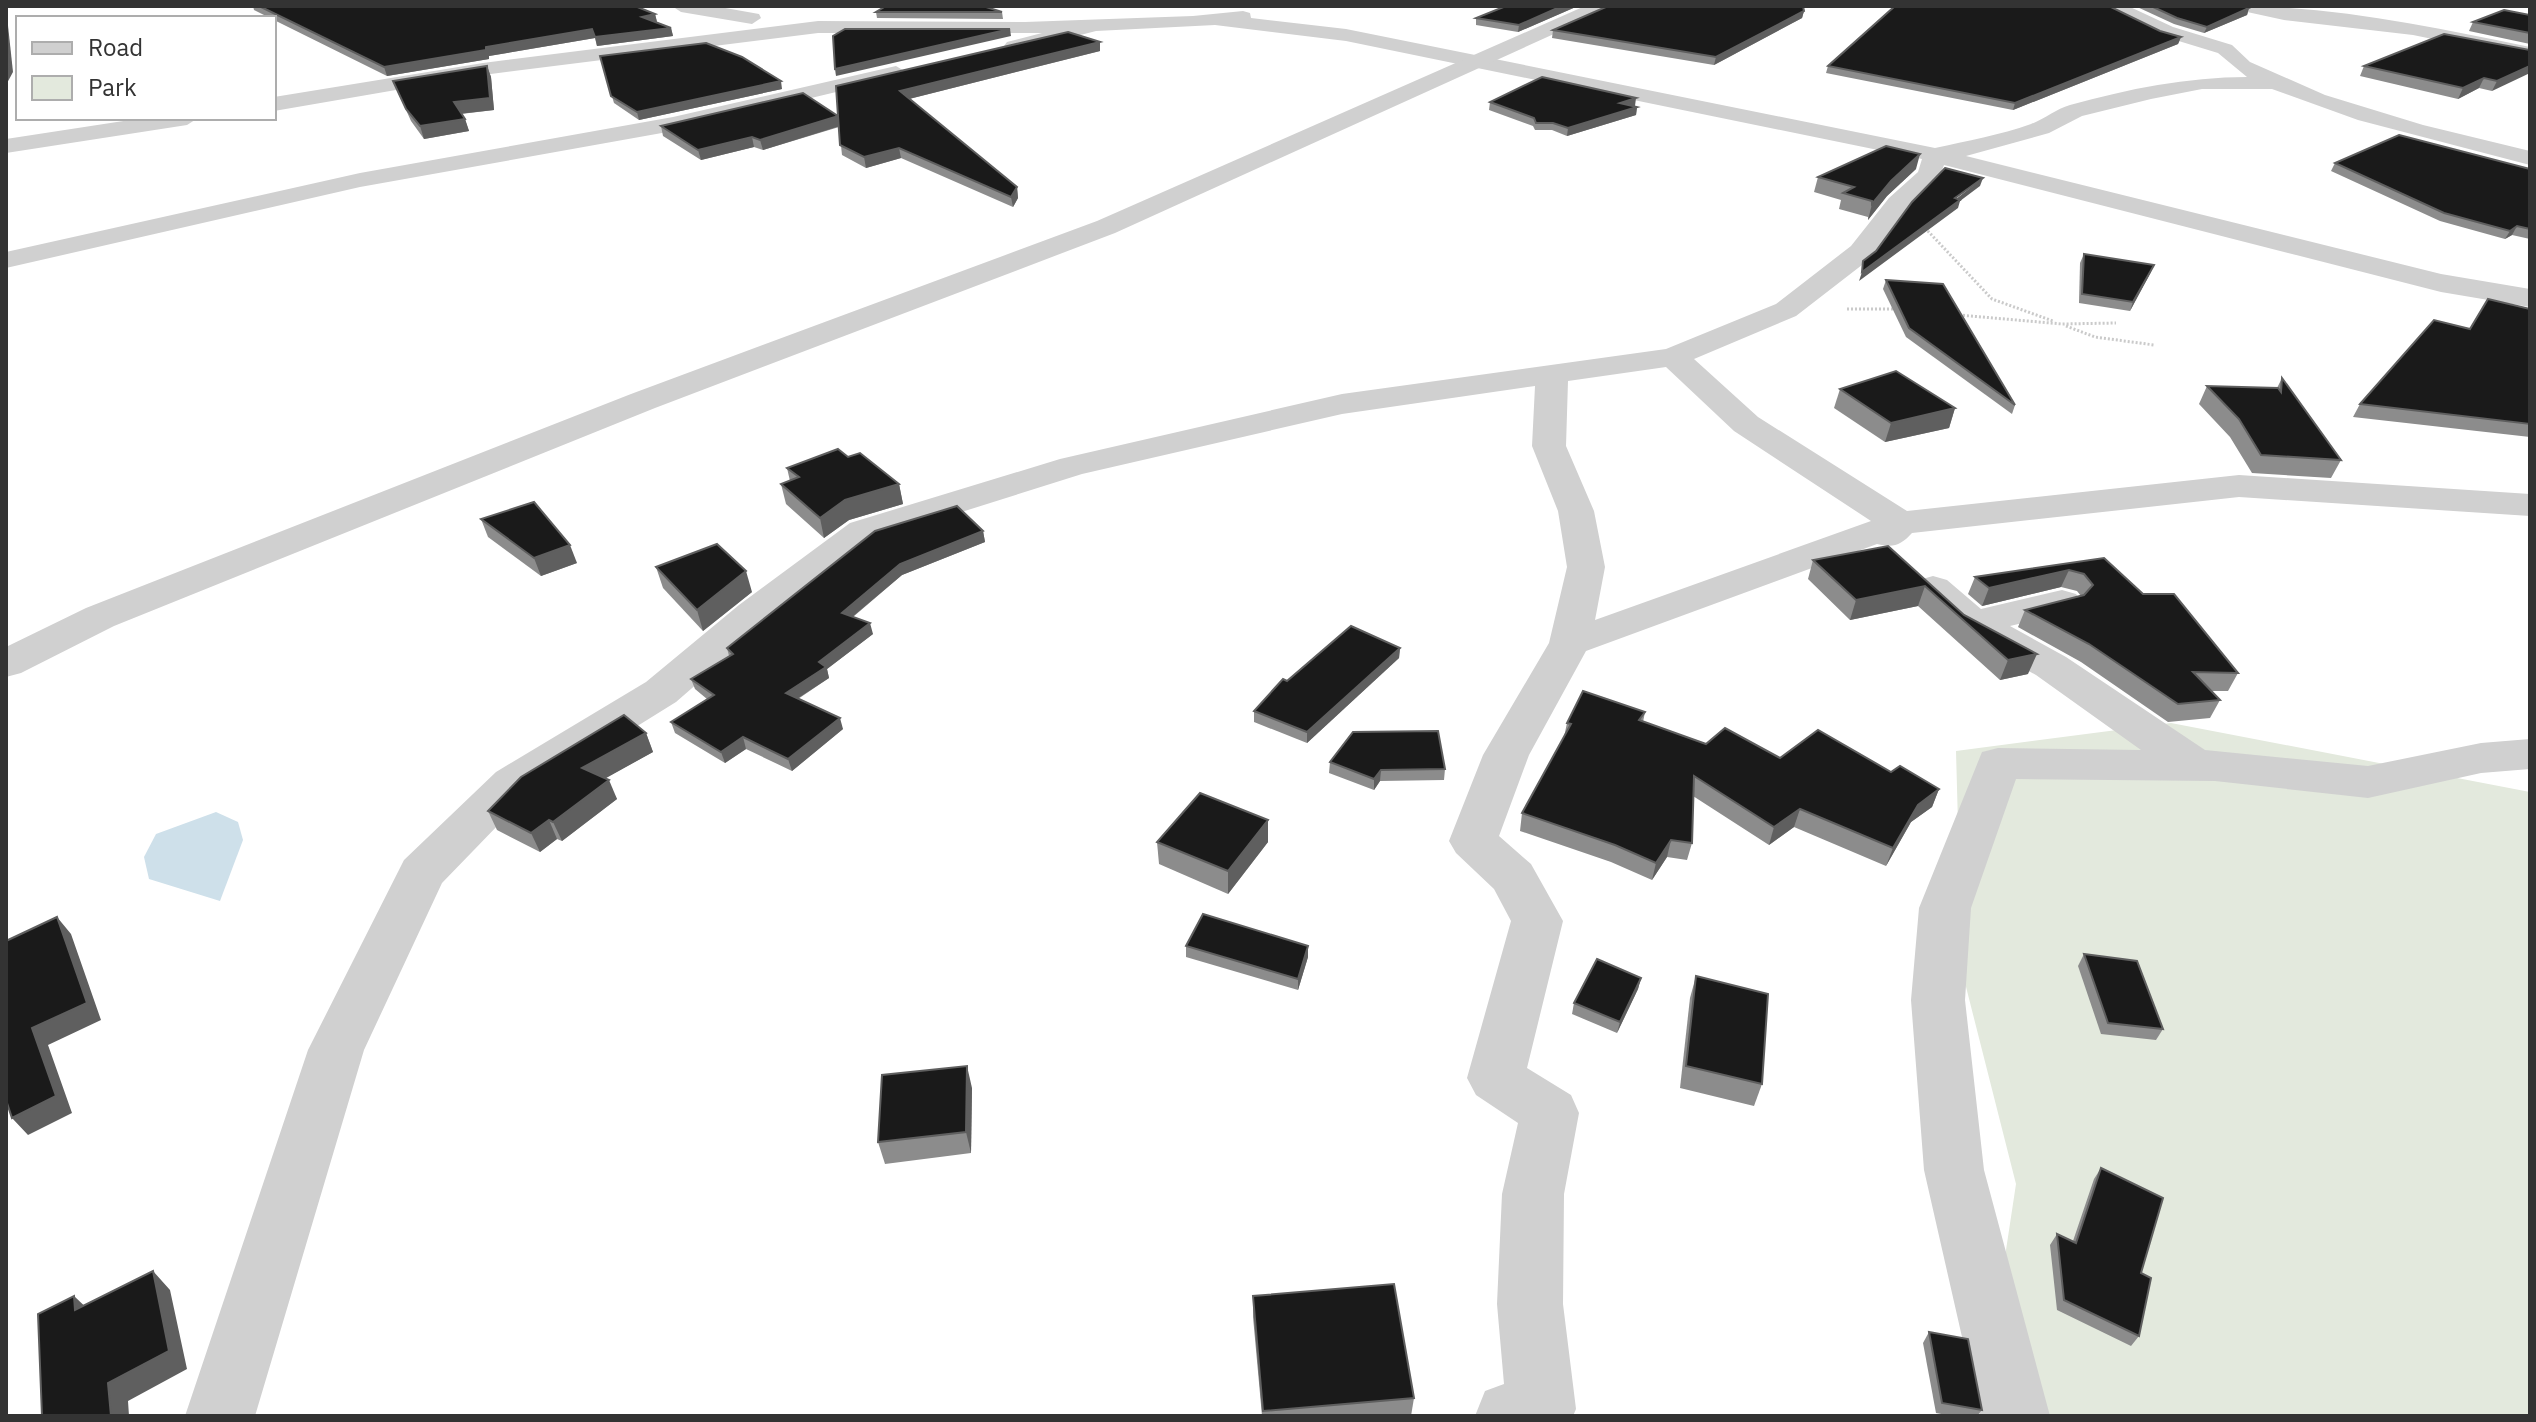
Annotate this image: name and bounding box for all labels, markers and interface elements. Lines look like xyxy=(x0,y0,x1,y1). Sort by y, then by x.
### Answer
legend xyxy=(16,16,276,120)
text: Road xyxy=(88,31,143,63)
text: Park xyxy=(88,71,137,103)

